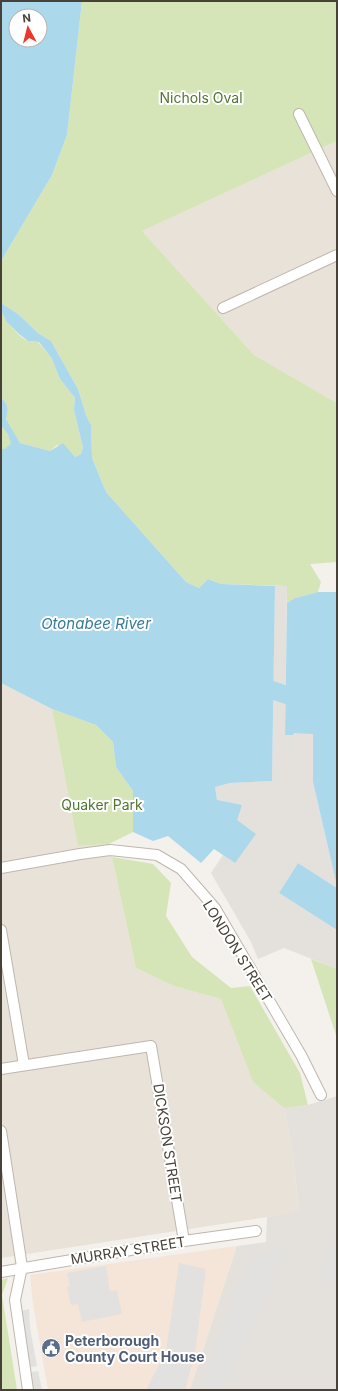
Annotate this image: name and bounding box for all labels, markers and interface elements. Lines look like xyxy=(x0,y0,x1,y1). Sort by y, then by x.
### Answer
north arrow xyxy=(8,8,48,48)
text: N xyxy=(22,11,32,26)
park label: Nichols Oval xyxy=(159,89,243,106)
water label: Otonabee River xyxy=(41,614,151,633)
park label: Quaker Park xyxy=(61,796,143,813)
street label: LONDON STREET xyxy=(200,897,276,1005)
street label: DICKSON STREET xyxy=(150,1082,186,1204)
street label: MURRAY STREET xyxy=(69,1233,187,1267)
place label: Peterborough County Court House xyxy=(65,1332,205,1365)
public building icon: Peterborough County Court House xyxy=(40,1337,62,1359)

